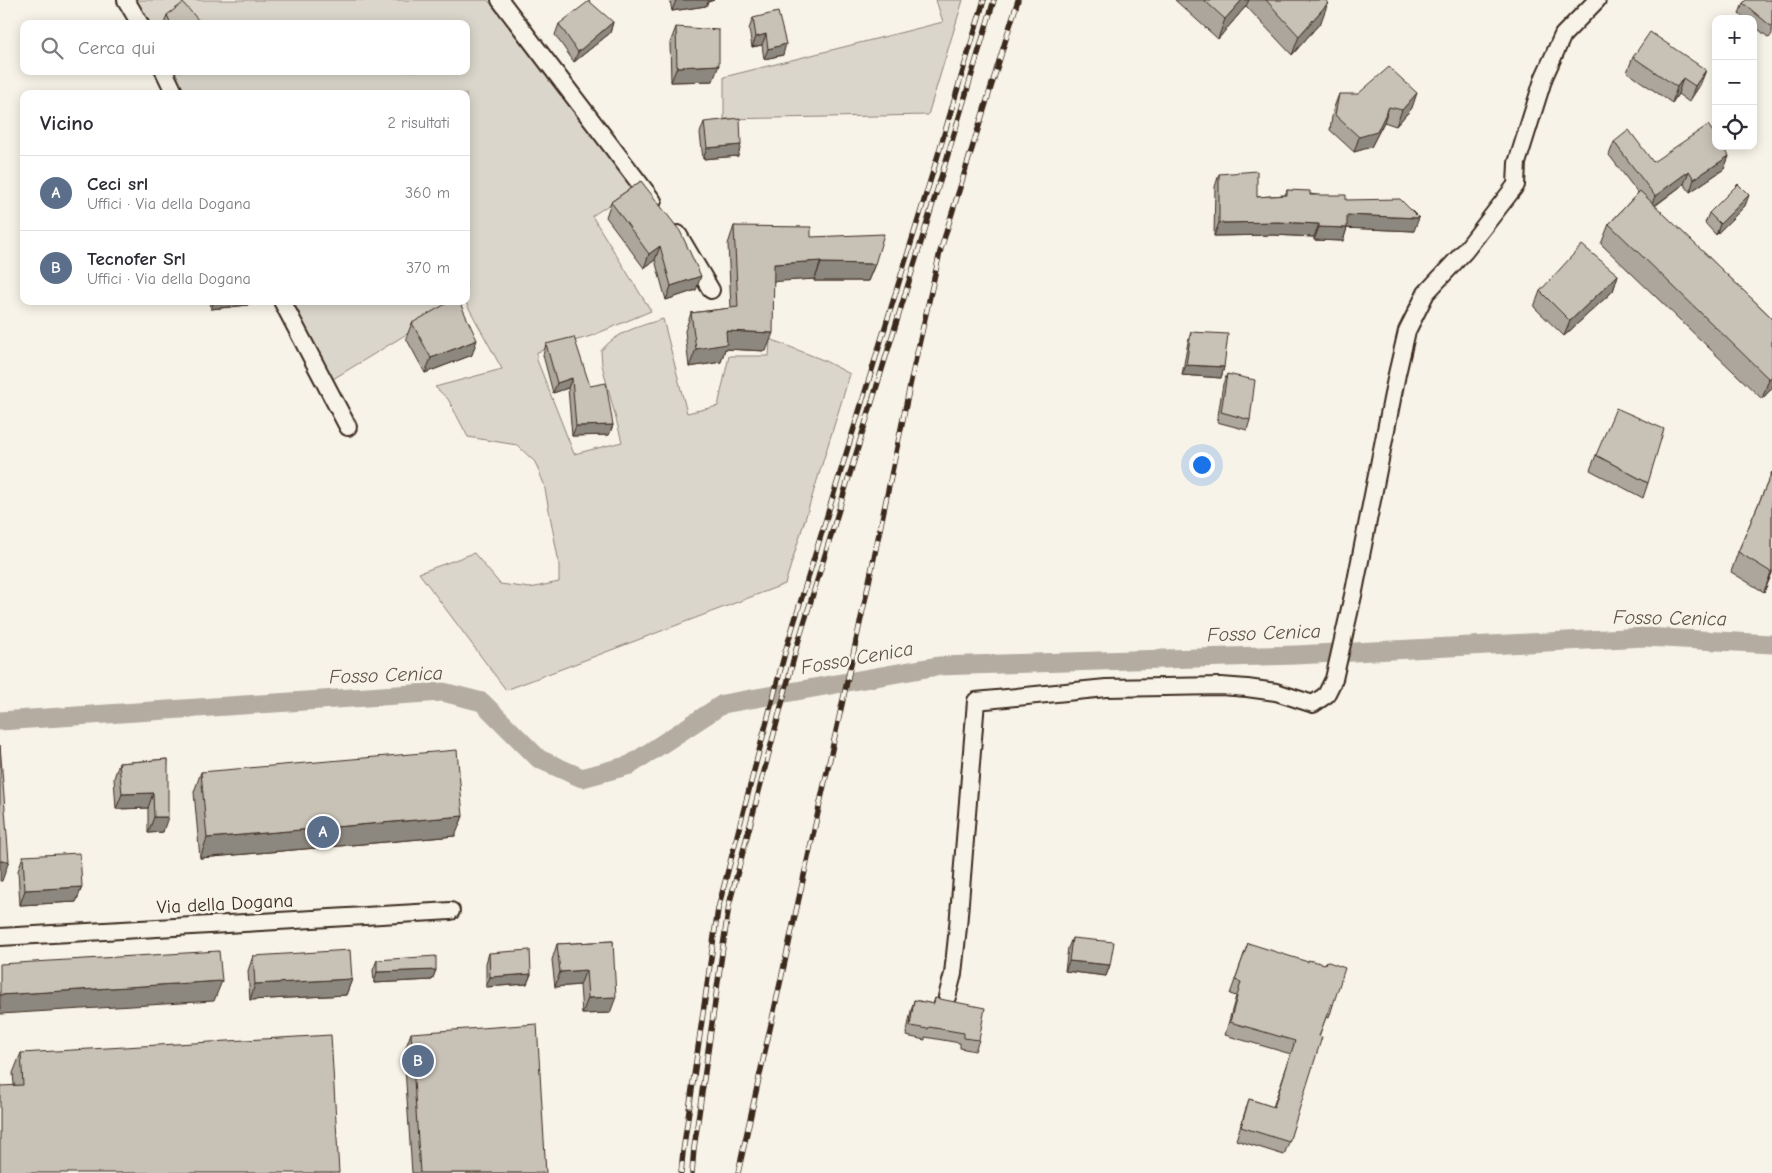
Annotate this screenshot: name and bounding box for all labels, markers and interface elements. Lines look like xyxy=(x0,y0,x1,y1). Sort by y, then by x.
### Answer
map controls xyxy=(1712,15,1757,150)
button: + xyxy=(1712,15,1757,60)
search box xyxy=(20,20,470,75)
icon: search xyxy=(38,34,66,62)
text: Cerca qui xyxy=(78,37,155,59)
button: − xyxy=(1712,60,1757,105)
button: locate xyxy=(1712,105,1757,150)
text: Vicino xyxy=(40,111,94,135)
text: 2 risultati xyxy=(387,114,450,132)
text: Ceci srl xyxy=(87,173,148,195)
text: A xyxy=(52,184,60,202)
text: 360 m xyxy=(405,184,450,202)
text: Uffici · Via della Dogana xyxy=(87,195,251,213)
text: Tecnofer Srl xyxy=(87,248,186,270)
text: B xyxy=(51,259,61,277)
text: 370 m xyxy=(406,259,450,277)
text: Uffici · Via della Dogana xyxy=(87,270,251,288)
your location xyxy=(1189,452,1215,478)
water label: Fosso Cenica xyxy=(1613,606,1727,630)
water label: Fosso Cenica xyxy=(1207,620,1321,646)
water label: Fosso Cenica xyxy=(799,637,915,679)
water label: Fosso Cenica xyxy=(329,662,443,688)
pin: A xyxy=(307,813,339,851)
street label: Via della Dogana xyxy=(156,889,294,919)
pin: B xyxy=(402,1042,434,1080)

